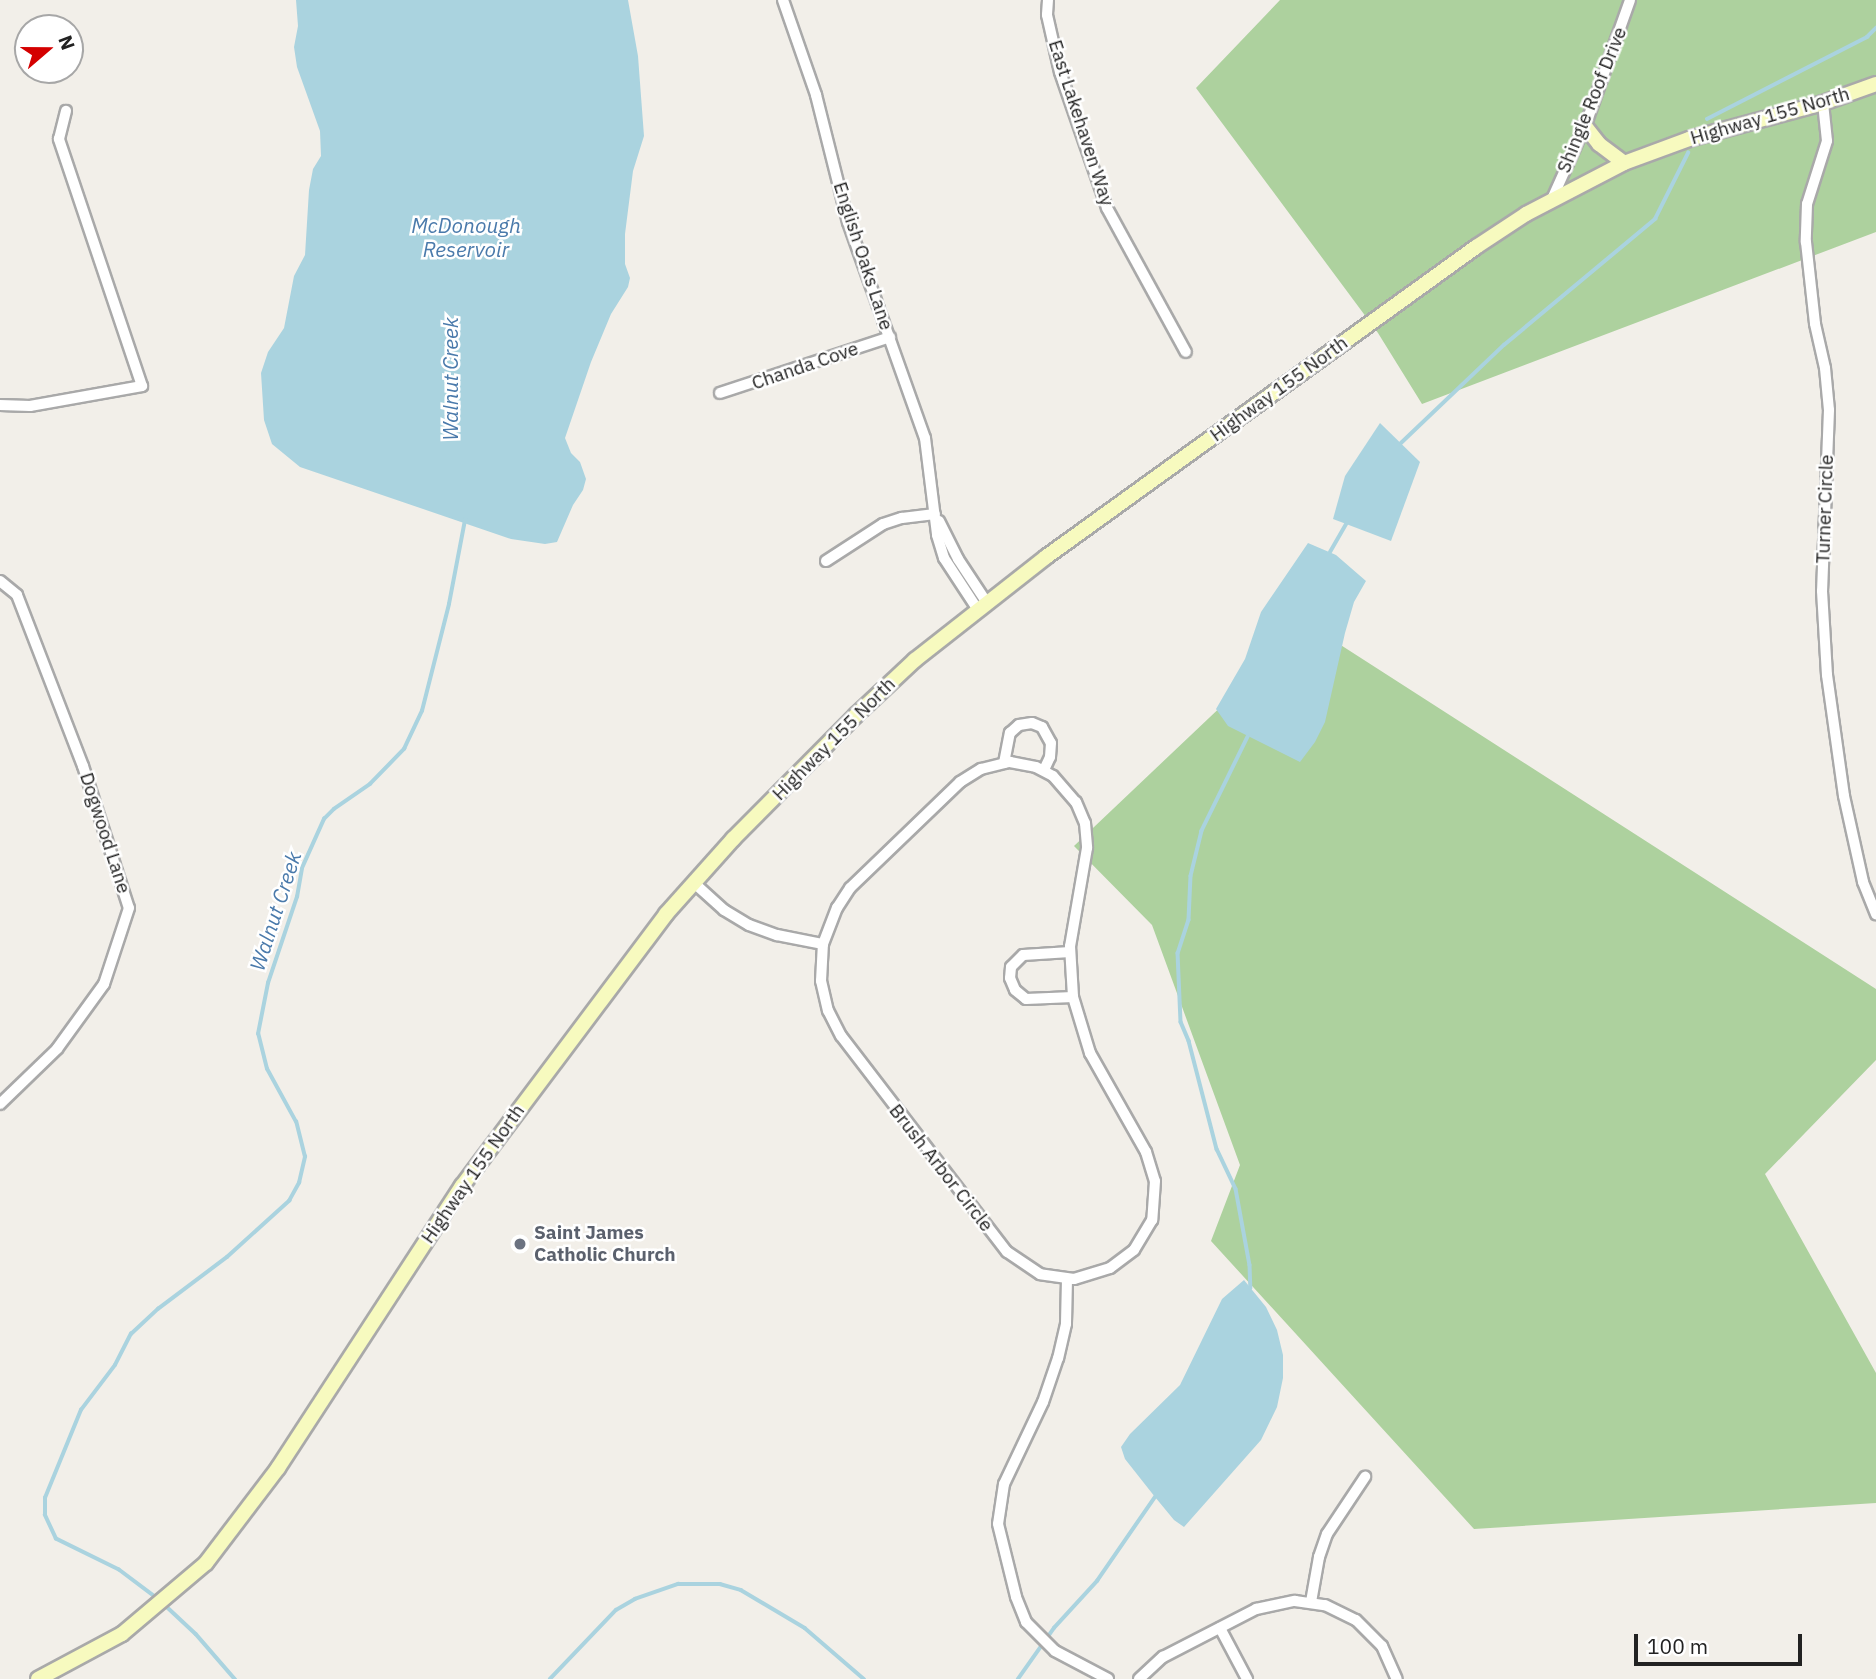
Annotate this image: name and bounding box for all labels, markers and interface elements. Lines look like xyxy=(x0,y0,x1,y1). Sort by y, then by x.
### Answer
north arrow xyxy=(14,14,84,84)
street label: Shingle Roof Drive xyxy=(1552,24,1632,176)
text: N xyxy=(53,32,80,53)
street label: East Lakehaven Way xyxy=(1043,37,1119,209)
street label: Highway 155 North xyxy=(1688,82,1852,150)
street label: English Oaks Lane xyxy=(828,179,898,333)
water label: McDonough Reservoir xyxy=(411,212,521,262)
water label: Walnut Creek xyxy=(437,317,463,441)
street label: Highway 155 North xyxy=(1206,331,1352,447)
street label: Chanda Cove xyxy=(749,337,861,395)
street label: Turner Circle xyxy=(1812,454,1838,564)
street label: Highway 155 North xyxy=(768,673,900,805)
street label: Dogwood Lane xyxy=(75,770,135,896)
water label: Walnut Creek xyxy=(244,848,306,974)
street label: Highway 155 North xyxy=(416,1100,530,1248)
street label: Brush Arbor Circle xyxy=(884,1100,998,1236)
place label: Saint James Catholic Church xyxy=(534,1222,676,1266)
marker: Saint James Catholic Church xyxy=(512,1236,528,1252)
scale bar xyxy=(1638,1620,1806,1664)
text: 100 m xyxy=(1647,1632,1708,1660)

